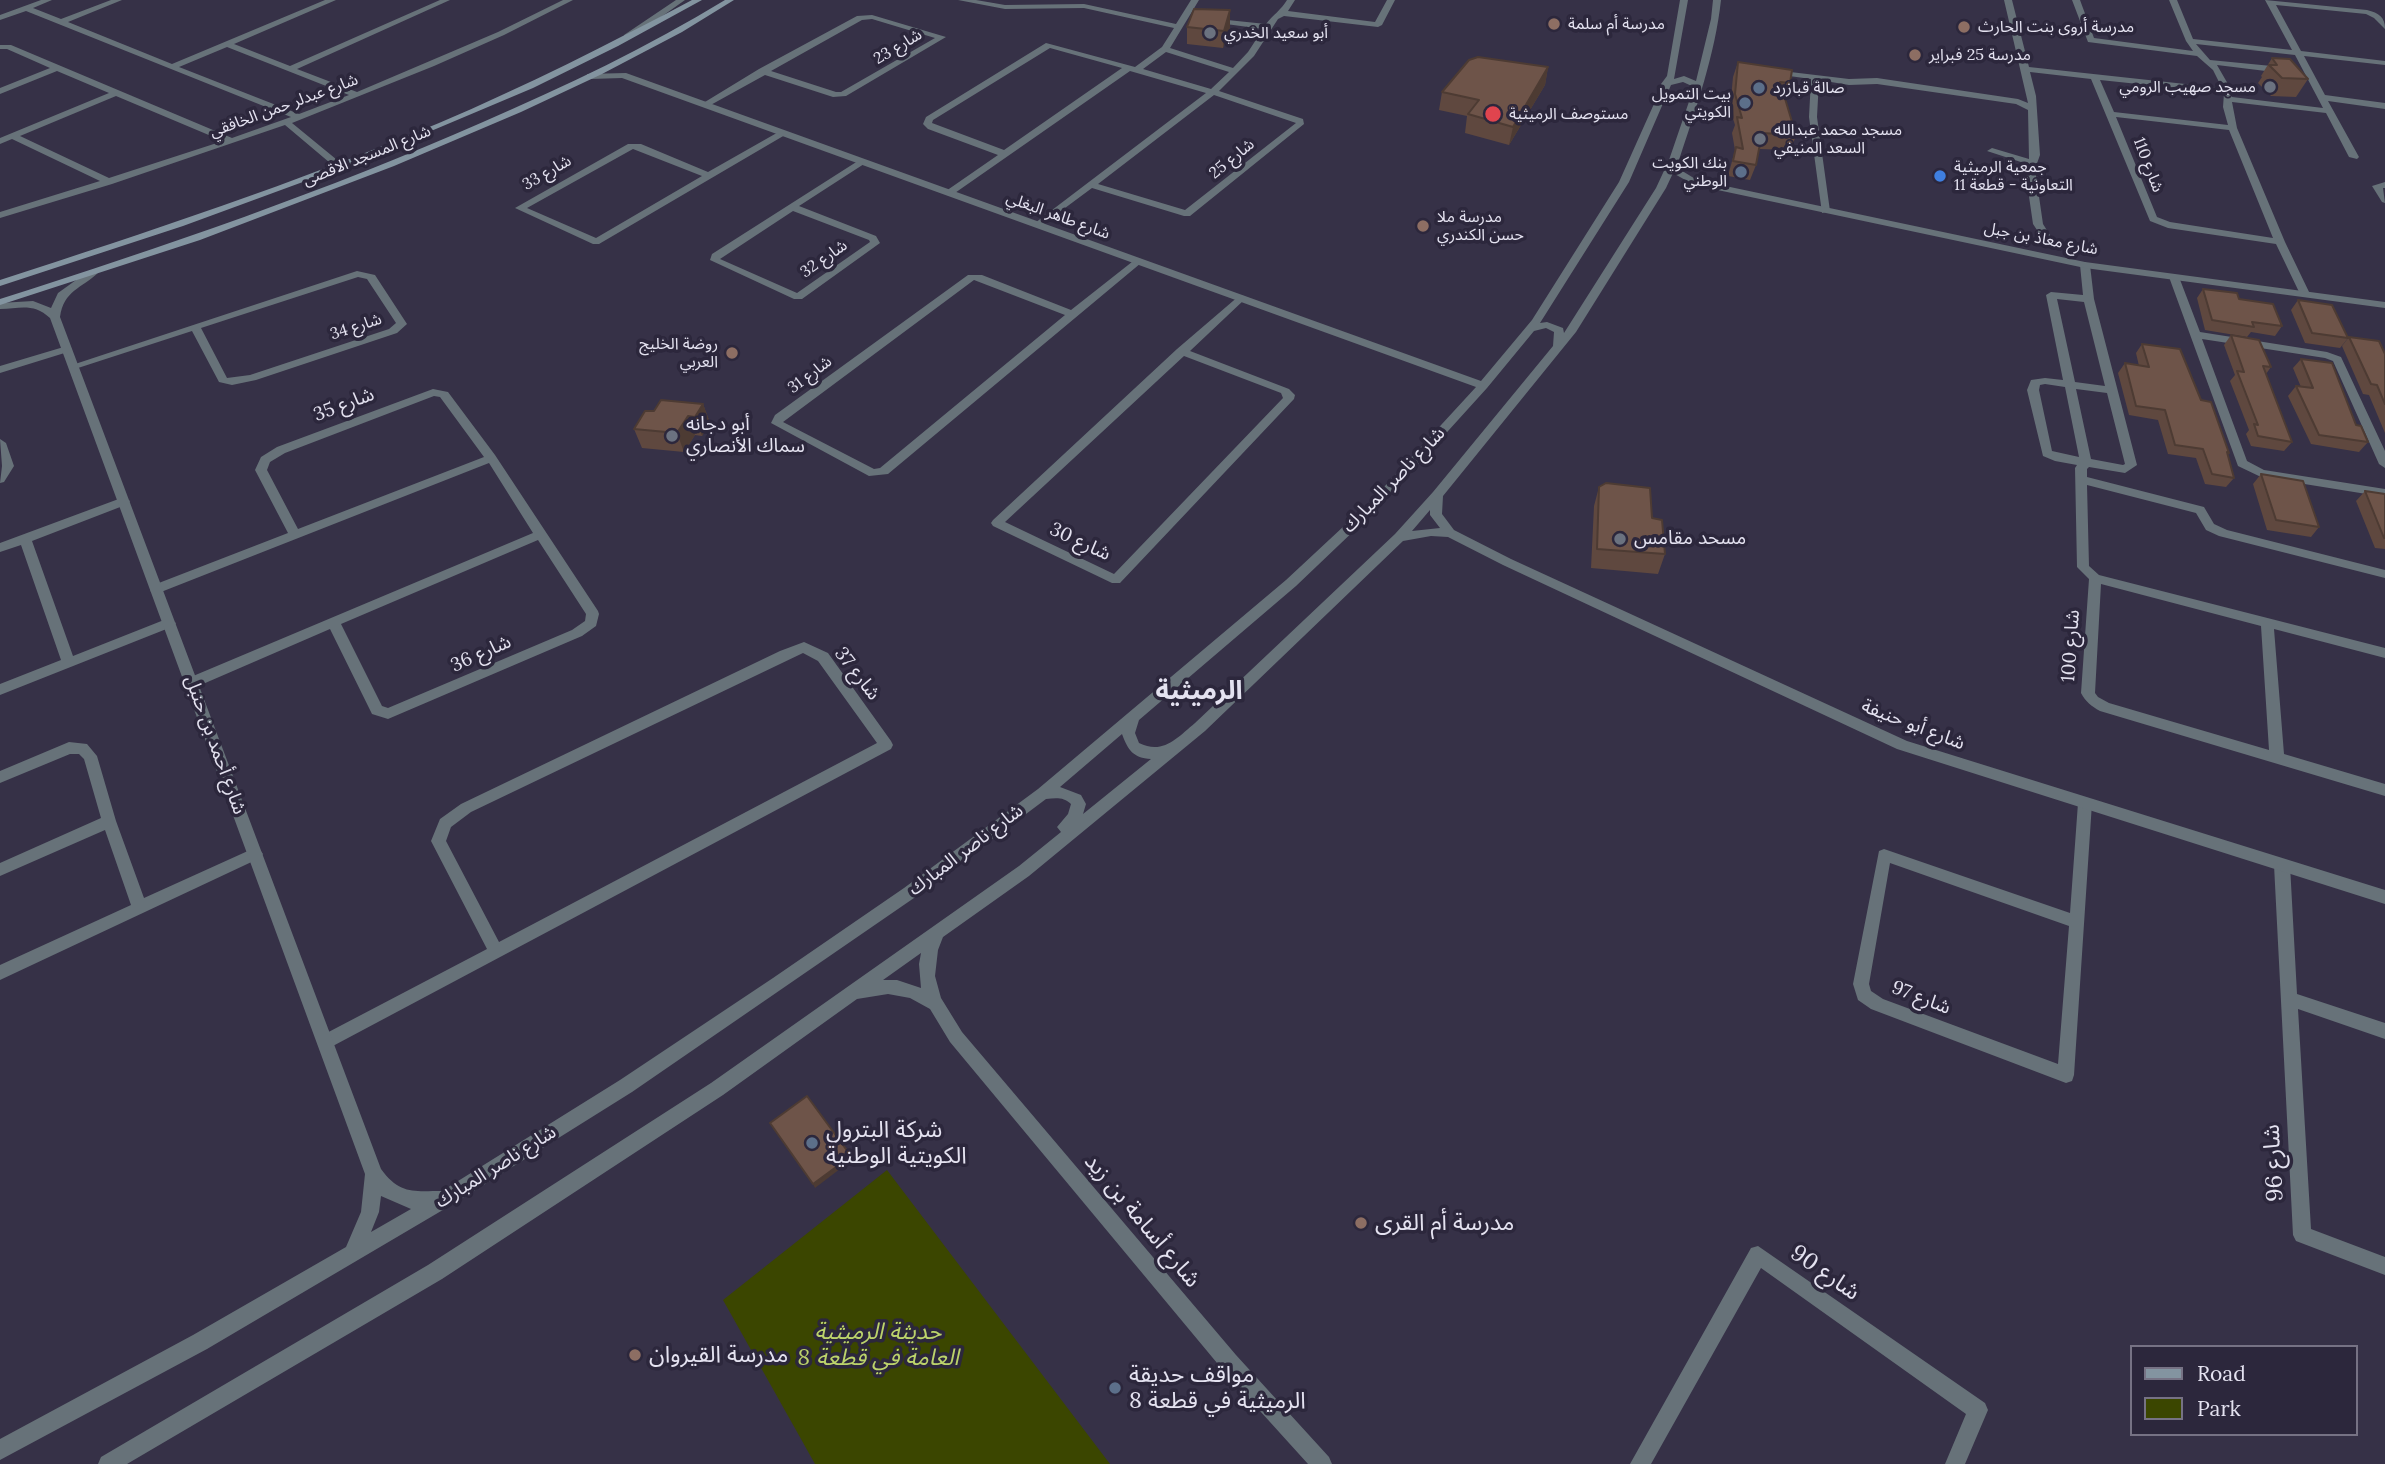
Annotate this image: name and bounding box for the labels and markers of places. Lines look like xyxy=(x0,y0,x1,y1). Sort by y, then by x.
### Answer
place label: مدرسة أم سلمة xyxy=(1568,14,1665,34)
marker: مدرسة أم سلمة xyxy=(1546,16,1562,32)
place label: مدرسة أروى بنت الحارث xyxy=(1978,17,2134,37)
marker: مدرسة أروى بنت الحارث xyxy=(1956,19,1972,35)
place label: أبو سعيد الخدري xyxy=(1224,23,1328,43)
marker: أبو سعيد الخدري xyxy=(1202,25,1218,41)
place label: مدرسة 25 فبراير xyxy=(1929,45,2031,65)
marker: مدرسة 25 فبراير xyxy=(1907,47,1923,63)
place label: مسجد صهيب الرومي xyxy=(2119,77,2256,97)
place label: صالة قبازرد xyxy=(1773,78,1844,98)
marker: مسجد صهيب الرومي xyxy=(2262,79,2278,95)
marker: صالة قبازرد xyxy=(1751,80,1767,96)
place label: بيت التمويل الكويتي xyxy=(1652,84,1731,122)
marker: بيت التمويل الكويتي xyxy=(1737,95,1753,111)
marker: مستوصف الرميثية xyxy=(1483,104,1503,124)
place label: مستوصف الرميثية xyxy=(1509,104,1628,124)
place label: مسجد محمد عبدالله السعد المنيفي xyxy=(1774,120,1902,158)
marker: مسجد محمد عبدالله السعد المنيفي xyxy=(1752,131,1768,147)
place label: بنك الكويت الوطني xyxy=(1652,153,1727,191)
place label: جمعية الرميثية التعاونية - قطعة 11 xyxy=(1954,157,2073,195)
marker: بنك الكويت الوطني xyxy=(1733,164,1749,180)
marker: جمعية الرميثية التعاونية - قطعة 11 xyxy=(1932,168,1948,184)
place label: مدرسة ملا حسن الكندري xyxy=(1437,207,1524,245)
marker: مدرسة ملا حسن الكندري xyxy=(1415,218,1431,234)
place label: روضة الخليج العربي xyxy=(639,334,718,372)
marker: روضة الخليج العربي xyxy=(724,345,740,361)
place label: أبو دجانه سماك الأنصاري xyxy=(686,414,805,458)
marker: أبو دجانه سماك الأنصاري xyxy=(664,428,680,444)
place label: مسحد مقامس xyxy=(1634,528,1746,550)
marker: مسحد مقامس xyxy=(1612,531,1628,547)
place label: شركة البترول الكويتية الوطنية xyxy=(826,1116,967,1170)
marker: شركة البترول الكويتية الوطنية xyxy=(804,1135,820,1151)
place label: مدرسة أم القرى xyxy=(1375,1209,1514,1237)
marker: مدرسة أم القرى xyxy=(1353,1215,1369,1231)
place label: مدرسة القيروان xyxy=(649,1341,788,1369)
marker: مدرسة القيروان xyxy=(627,1347,643,1363)
place label: مواقف حديقة الرميثية في قطعة 8 xyxy=(1129,1361,1306,1415)
marker: مواقف حديقة الرميثية في قطعة 8 xyxy=(1107,1380,1123,1396)

